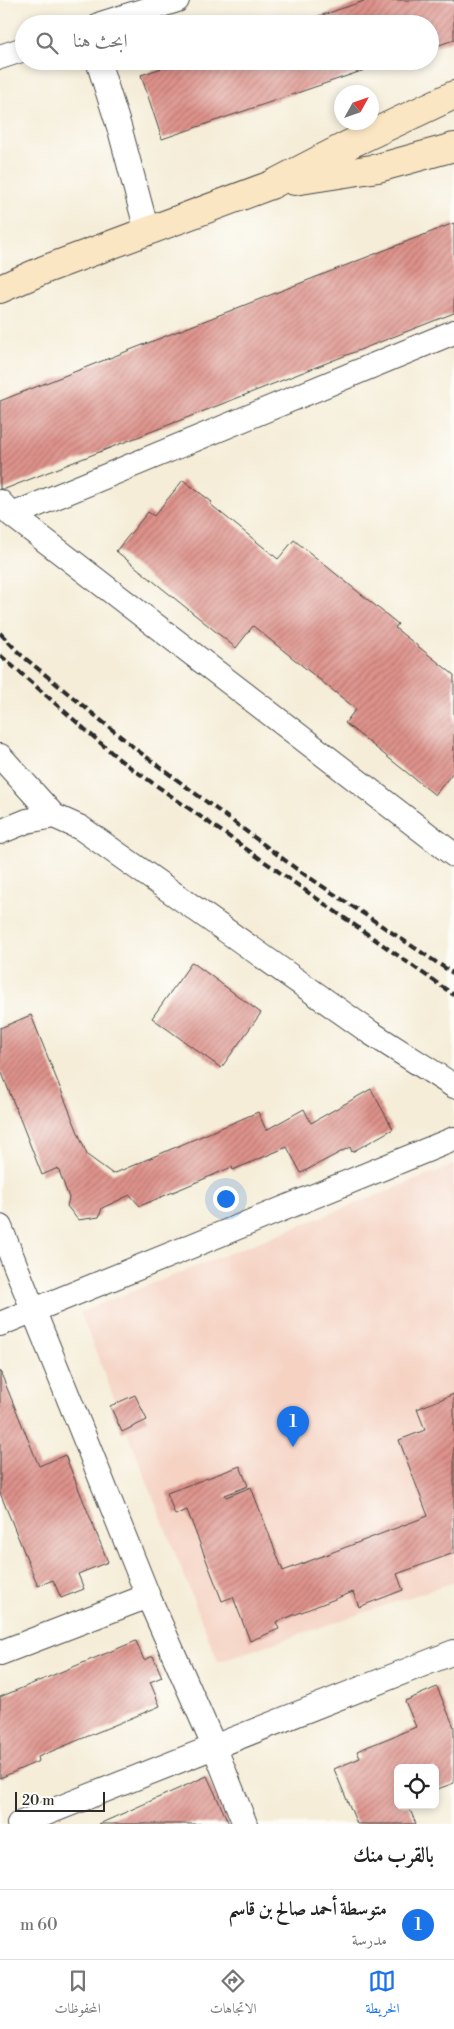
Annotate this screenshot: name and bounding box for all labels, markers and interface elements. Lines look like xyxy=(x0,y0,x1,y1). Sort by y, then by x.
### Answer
search box xyxy=(15,15,439,70)
icon: search xyxy=(33,29,61,57)
text: ابحث هنا xyxy=(73,29,128,53)
north arrow xyxy=(334,85,379,130)
your location xyxy=(213,1186,239,1212)
pin: 1 xyxy=(277,1406,309,1447)
map controls xyxy=(394,1764,439,1809)
button: locate xyxy=(394,1764,439,1809)
scale bar xyxy=(15,1789,105,1812)
text: 20 m xyxy=(22,1792,54,1810)
text: بالقرب منك xyxy=(353,1843,434,1869)
text: متوسطة أحمد صالح بن قاسم xyxy=(228,1897,387,1921)
text: 60 m xyxy=(20,1915,58,1935)
text: 1 xyxy=(414,1915,422,1935)
text: مدرسة xyxy=(352,1930,387,1950)
tab: المحفوظات xyxy=(55,1967,101,2022)
tab: الاتجاهات xyxy=(210,1967,256,2022)
tab: الخريطة xyxy=(365,1967,400,2022)

